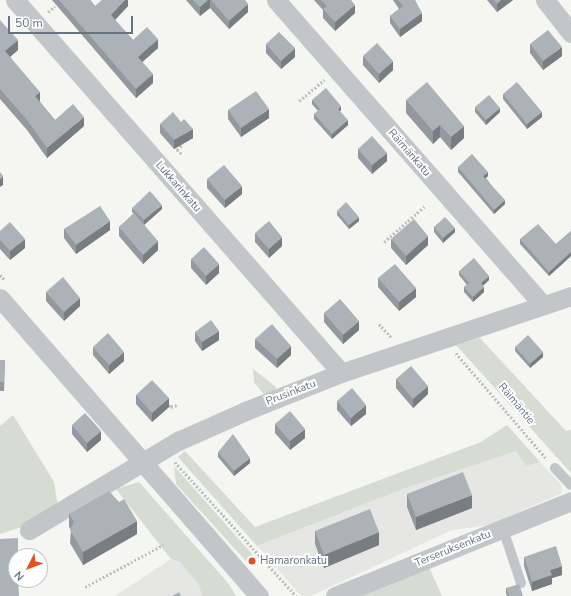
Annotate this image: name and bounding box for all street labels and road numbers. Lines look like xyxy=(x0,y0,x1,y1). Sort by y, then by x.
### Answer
street label: Räimänkatu xyxy=(385,127,433,179)
street label: Lukkarinkatu xyxy=(152,159,204,215)
street label: Prusinkatu xyxy=(264,377,318,409)
street label: Räimäntie xyxy=(495,381,537,427)
street label: Terseruksenkatu xyxy=(413,528,493,570)

